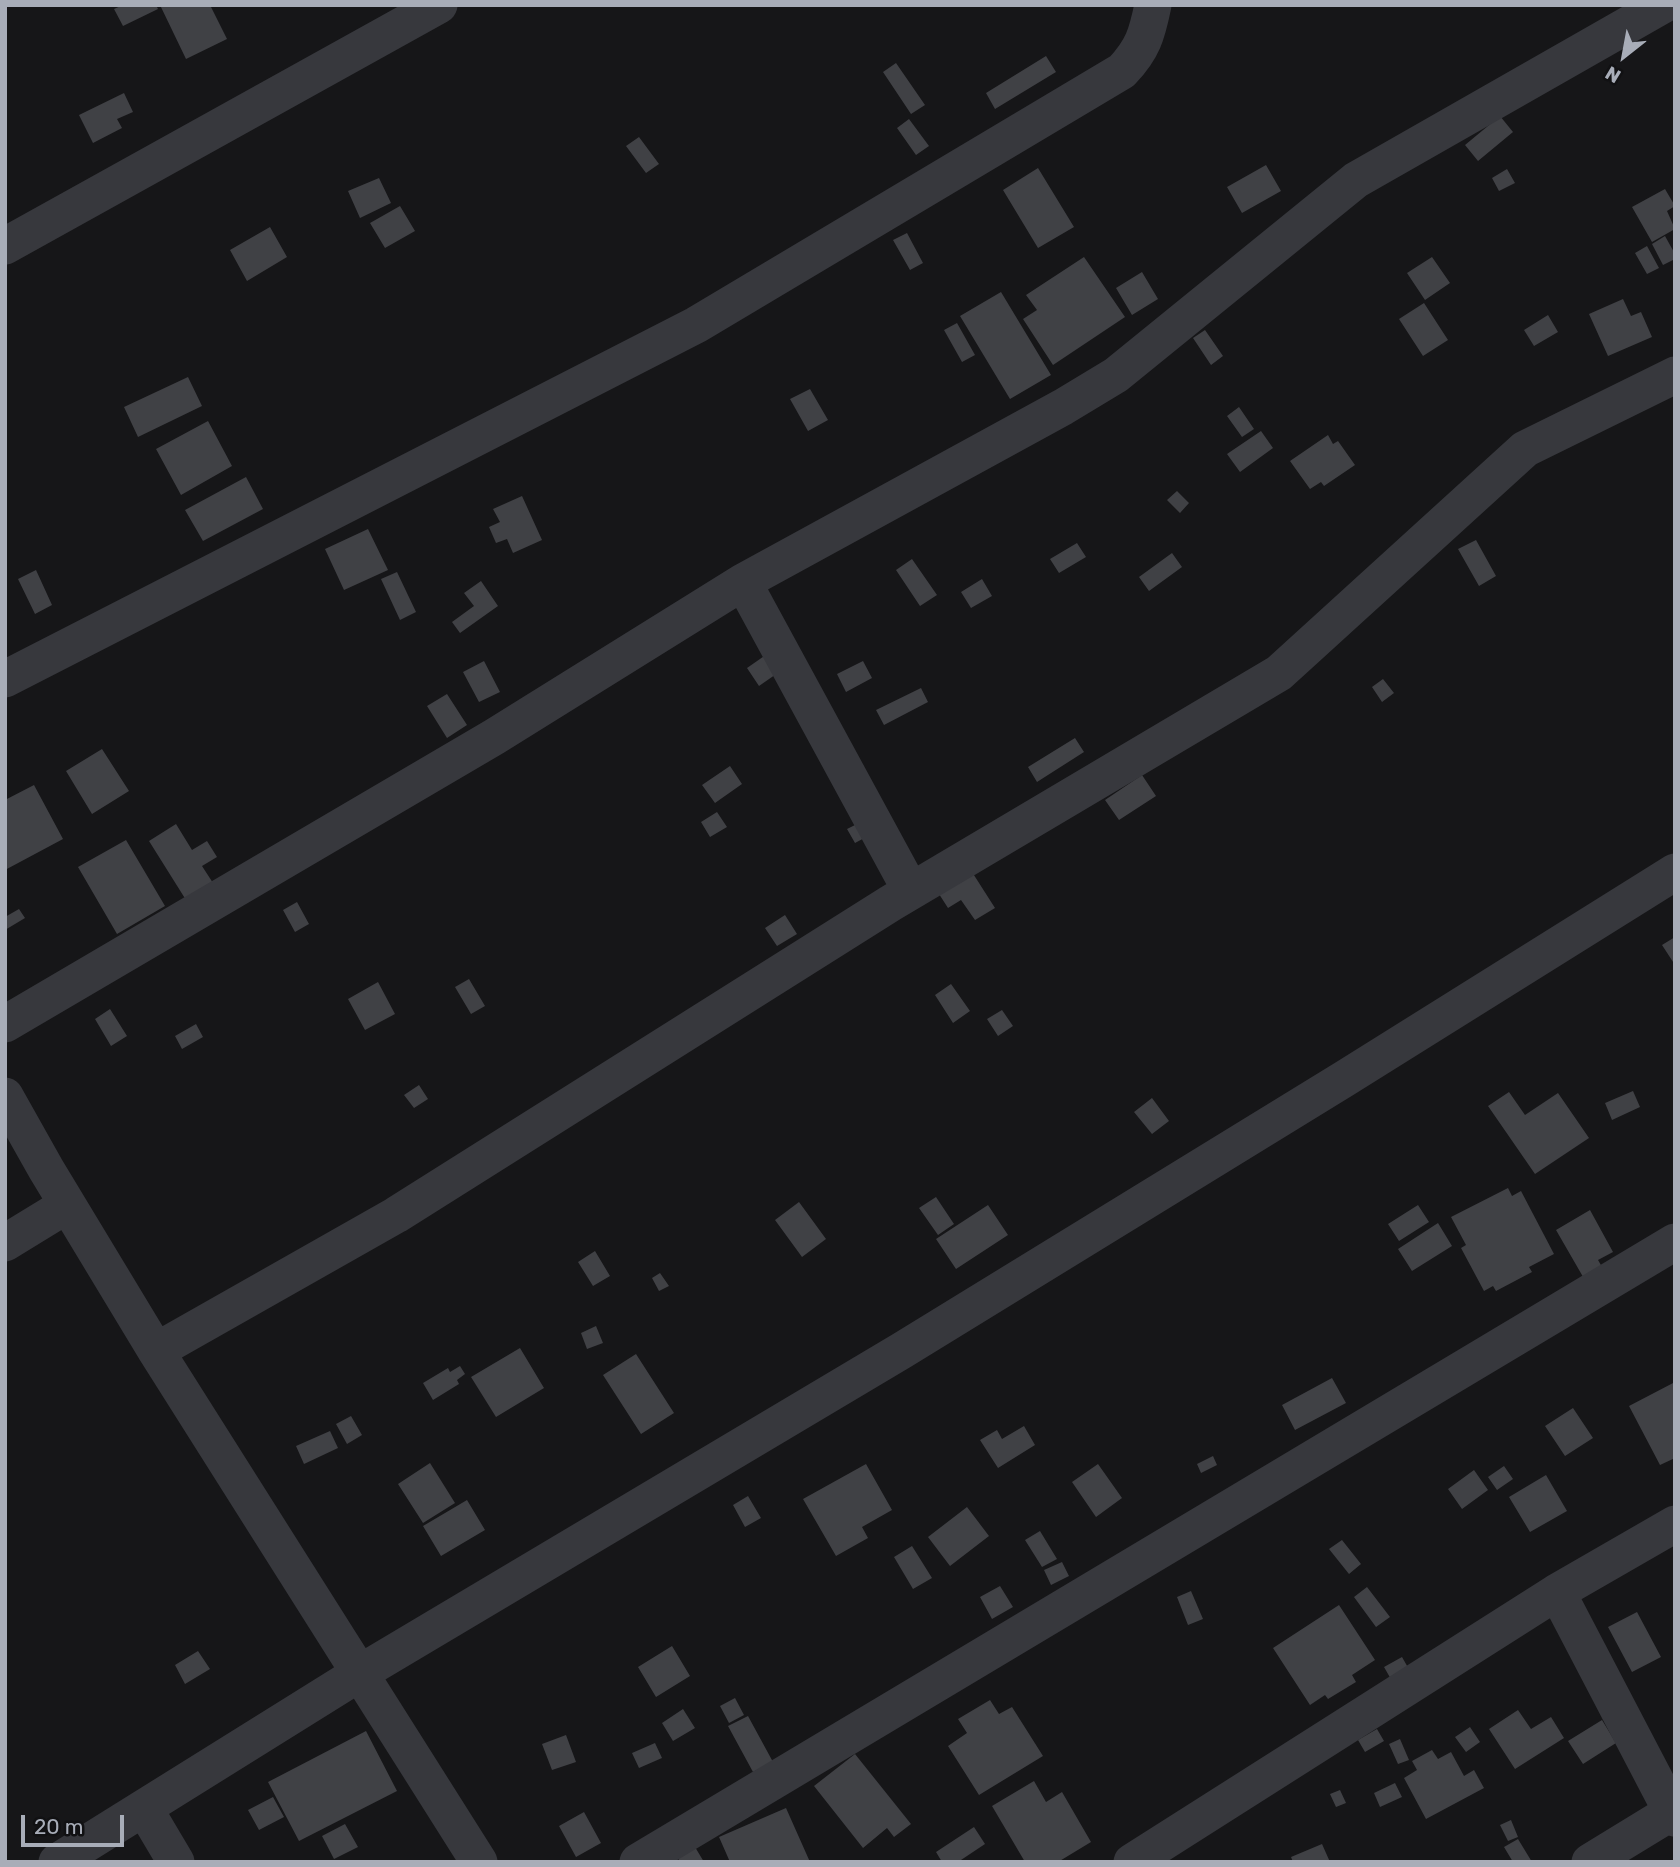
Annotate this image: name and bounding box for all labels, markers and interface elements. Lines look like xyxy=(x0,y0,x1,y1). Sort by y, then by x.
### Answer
north arrow xyxy=(1589,21,1659,91)
text: N xyxy=(1601,61,1625,88)
scale bar xyxy=(24,1800,128,1844)
text: 20 m xyxy=(34,1814,83,1839)

